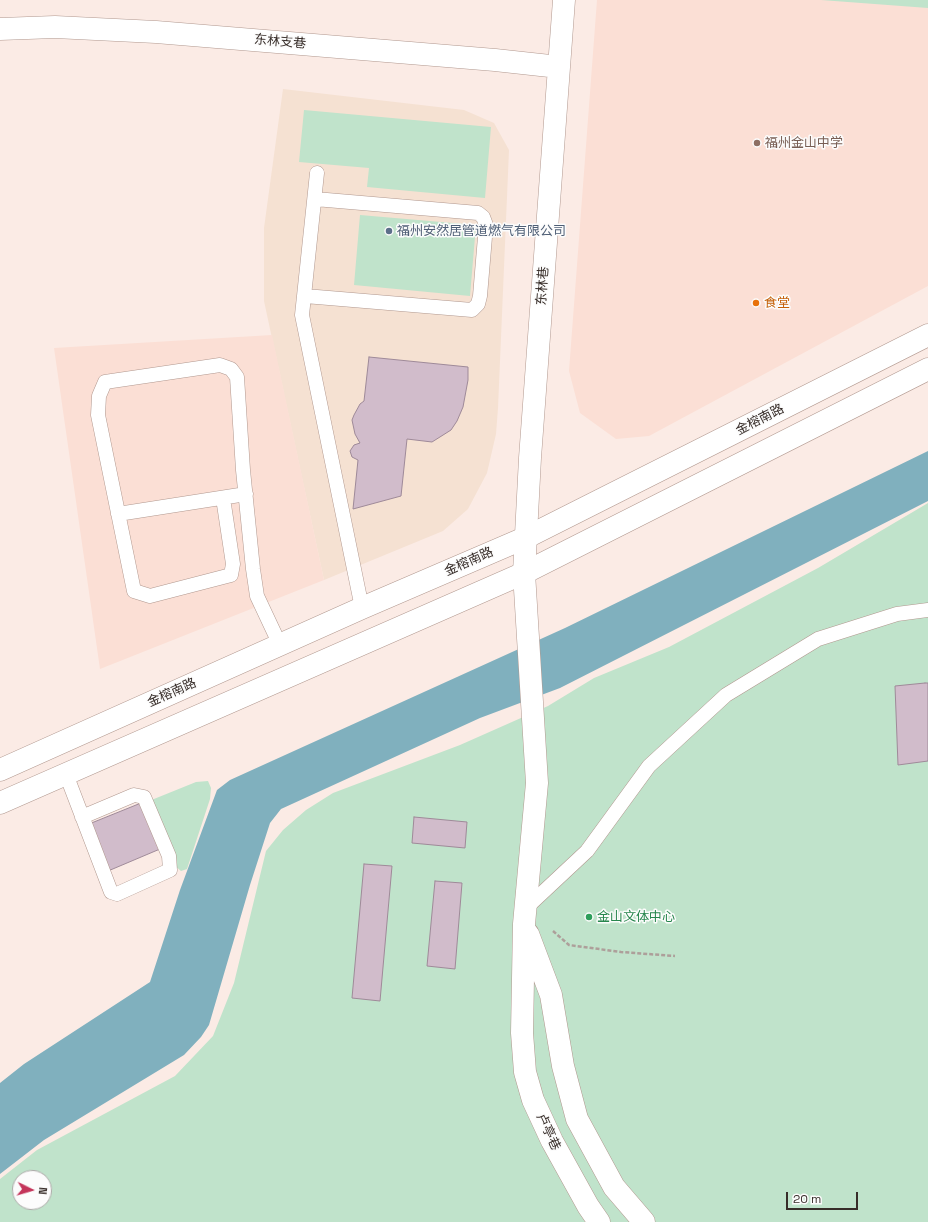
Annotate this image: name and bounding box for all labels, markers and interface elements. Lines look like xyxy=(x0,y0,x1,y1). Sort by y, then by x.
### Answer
street label: 东林支巷 xyxy=(253,32,307,52)
place label: 福州金山中学 xyxy=(765,135,843,151)
marker: 福州金山中学 xyxy=(752,138,762,148)
place label: 福州安然居管道燃气有限公司 xyxy=(397,223,566,239)
marker: 福州安然居管道燃气有限公司 xyxy=(384,226,394,236)
street label: 东林巷 xyxy=(534,266,552,306)
place label: 食堂 xyxy=(764,295,790,311)
marker: 食堂 xyxy=(751,298,761,308)
street label: 金榕南路 xyxy=(733,401,787,439)
street label: 金榕南路 xyxy=(442,544,496,580)
street label: 金榕南路 xyxy=(145,675,199,711)
place label: 金山文体中心 xyxy=(597,909,675,925)
marker: 金山文体中心 xyxy=(584,912,594,922)
street label: 卢亭巷 xyxy=(533,1111,563,1153)
north arrow xyxy=(12,1170,52,1210)
scale bar xyxy=(788,1184,860,1210)
text: N xyxy=(36,1187,50,1195)
text: 20 m xyxy=(793,1191,821,1207)

